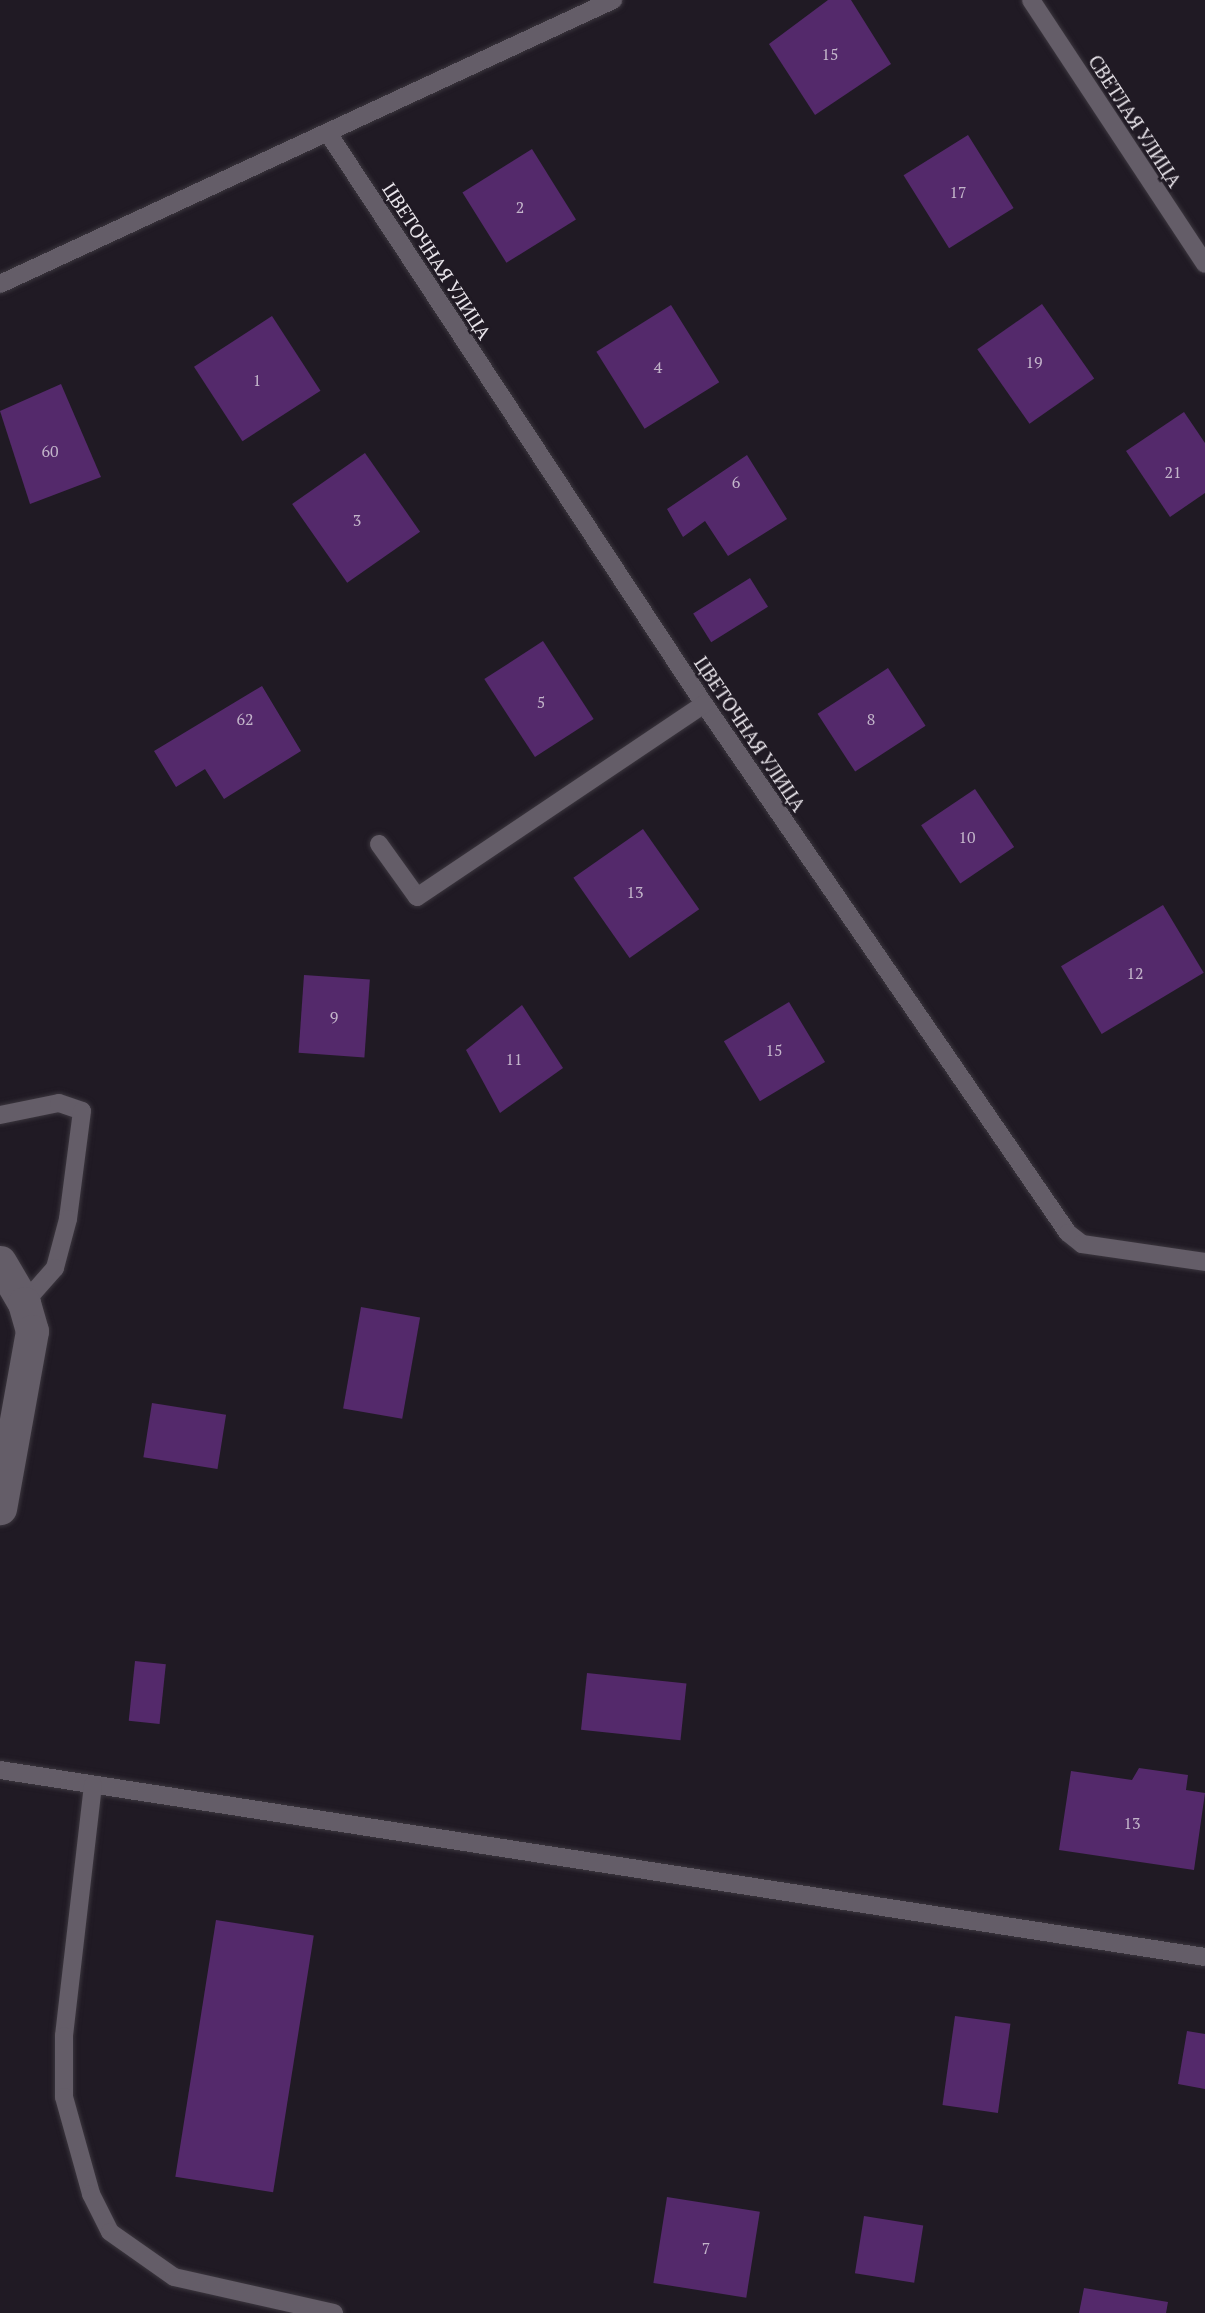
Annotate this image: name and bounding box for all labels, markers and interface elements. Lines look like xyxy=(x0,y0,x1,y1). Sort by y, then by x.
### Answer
house number: 15 xyxy=(821,44,839,64)
street label: СВЕТЛАЯ УЛИЦА xyxy=(1084,50,1186,192)
street label: ЦВЕТОЧНАЯ УЛИЦА xyxy=(378,178,496,344)
house number: 17 xyxy=(949,182,967,202)
house number: 2 xyxy=(516,197,524,217)
house number: 19 xyxy=(1025,352,1043,372)
house number: 4 xyxy=(654,357,662,377)
house number: 1 xyxy=(253,370,261,390)
house number: 60 xyxy=(41,441,59,461)
house number: 21 xyxy=(1164,462,1182,482)
house number: 6 xyxy=(732,472,740,492)
house number: 3 xyxy=(353,510,361,530)
street label: ЦВЕТОЧНАЯ УЛИЦА xyxy=(690,652,810,816)
house number: 5 xyxy=(537,692,545,712)
house number: 62 xyxy=(236,709,254,729)
house number: 8 xyxy=(867,709,875,729)
house number: 10 xyxy=(958,827,976,847)
house number: 13 xyxy=(626,882,644,902)
house number: 12 xyxy=(1126,963,1144,983)
house number: 9 xyxy=(330,1007,338,1027)
house number: 15 xyxy=(765,1040,783,1060)
house number: 11 xyxy=(505,1049,523,1069)
house number: 13 xyxy=(1123,1813,1141,1833)
house number: 7 xyxy=(702,2238,710,2258)

